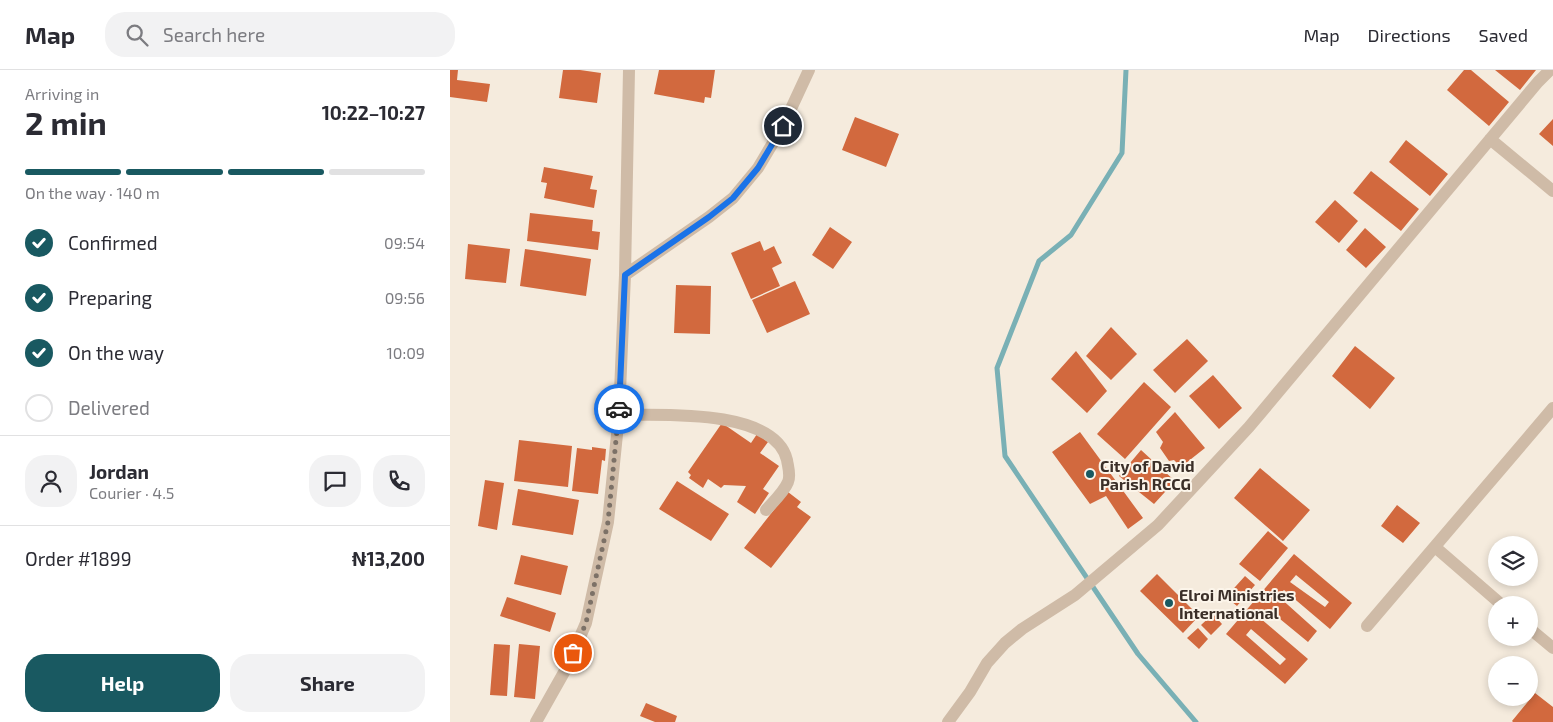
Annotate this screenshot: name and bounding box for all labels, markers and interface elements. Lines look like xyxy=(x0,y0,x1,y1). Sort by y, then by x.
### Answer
search box xyxy=(105,12,455,57)
text: Map xyxy=(25,20,75,49)
icon: search xyxy=(123,21,151,49)
text: Search here xyxy=(163,23,265,46)
text: Map xyxy=(1303,24,1340,46)
text: Directions xyxy=(1368,24,1451,46)
text: Saved xyxy=(1479,24,1528,46)
text: Arriving in xyxy=(25,84,99,103)
text: 10:22–10:27 xyxy=(322,101,425,124)
text: 2 min xyxy=(25,103,107,141)
pin xyxy=(762,105,804,147)
icon: home xyxy=(769,112,797,140)
text: On the way · 140 m xyxy=(25,183,160,202)
icon: check xyxy=(25,229,53,257)
text: Confirmed xyxy=(68,231,158,254)
text: 09:54 xyxy=(384,233,425,252)
icon: check xyxy=(25,284,53,312)
text: Preparing xyxy=(68,286,152,309)
text: 09:56 xyxy=(385,288,425,307)
icon: check xyxy=(25,339,53,367)
text: On the way xyxy=(68,341,164,364)
text: 10:09 xyxy=(386,343,425,362)
courier xyxy=(594,384,644,434)
icon: car xyxy=(605,395,633,423)
text: Delivered xyxy=(68,396,150,419)
button: person xyxy=(25,455,77,507)
button: chat xyxy=(309,455,361,507)
button: phone xyxy=(373,455,425,507)
place label: City of David Parish RCCG xyxy=(1100,456,1195,493)
text: Jordan xyxy=(89,460,149,483)
marker: City of David Parish RCCG xyxy=(1084,468,1096,480)
text: Courier · 4.5 xyxy=(89,483,174,502)
map controls xyxy=(1488,536,1538,706)
button: layers xyxy=(1488,536,1538,586)
text: Order #1899 xyxy=(25,547,132,570)
text: ₦13,200 xyxy=(352,547,425,570)
place label: Elroi Ministries International xyxy=(1179,585,1294,622)
button: + xyxy=(1488,596,1538,646)
marker: Elroi Ministries International xyxy=(1163,597,1175,609)
pin xyxy=(552,632,594,674)
icon: bag xyxy=(559,639,587,667)
button: Help xyxy=(25,654,220,712)
button: Share xyxy=(230,654,425,712)
button: − xyxy=(1488,656,1538,706)

